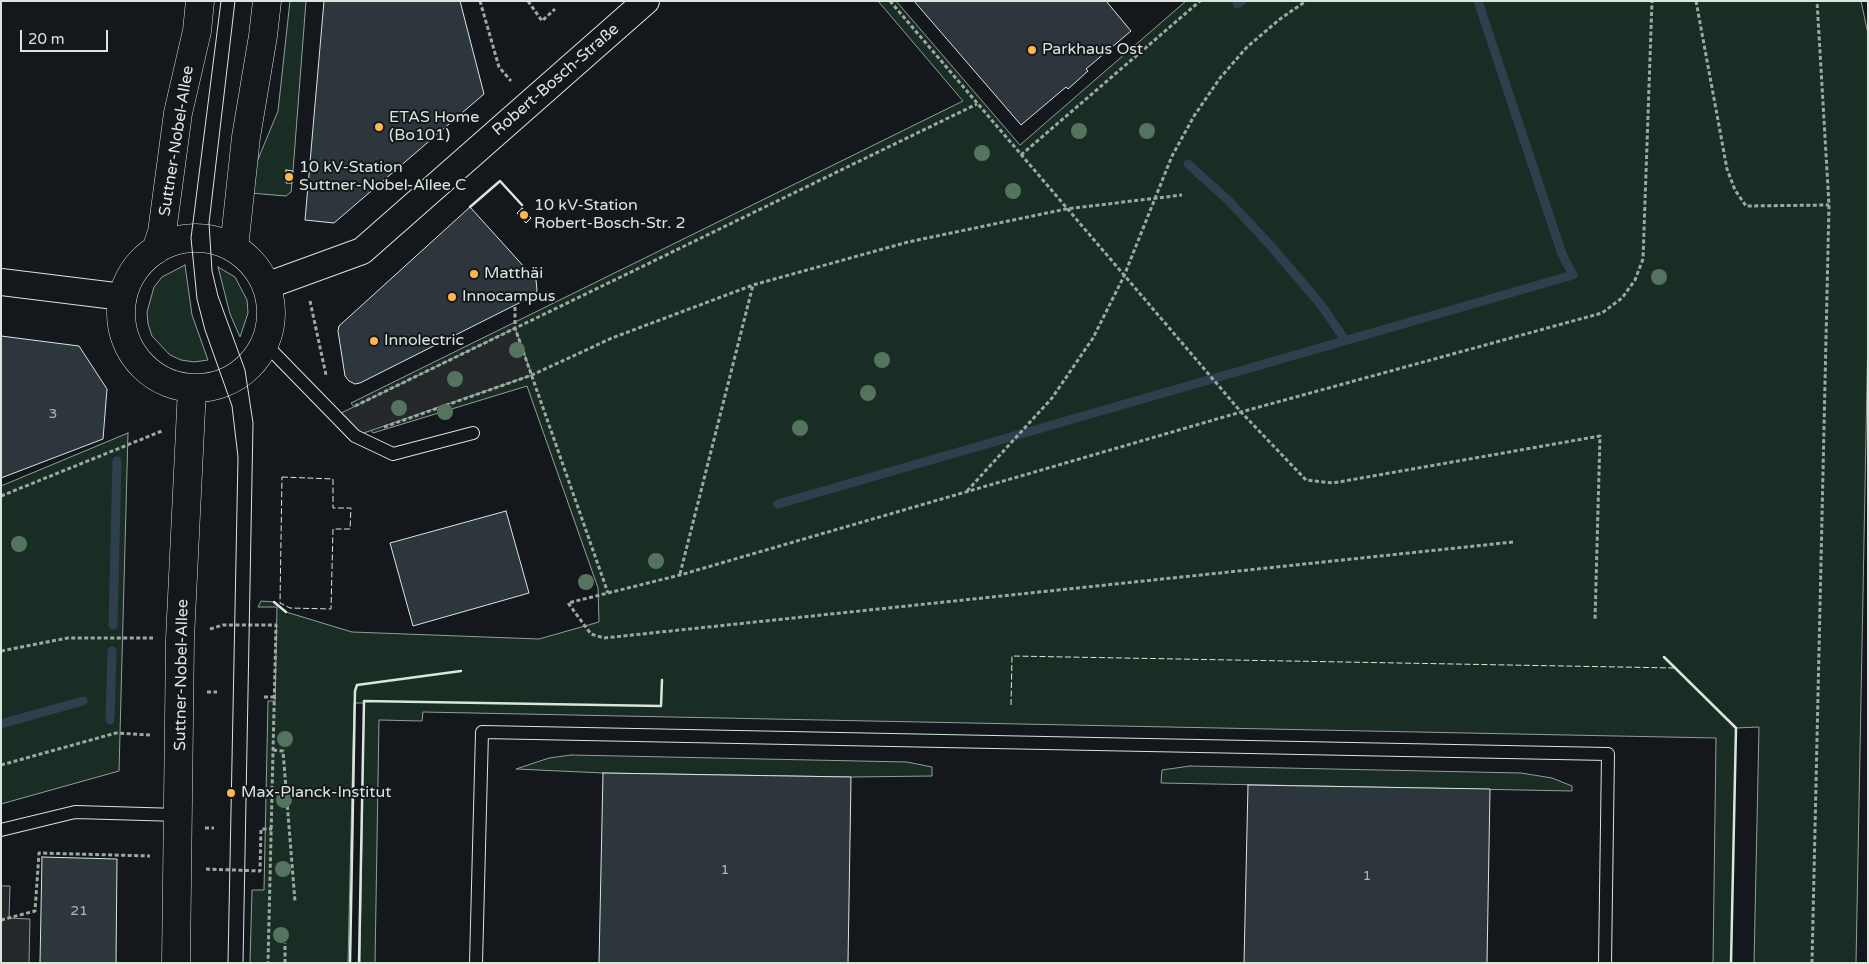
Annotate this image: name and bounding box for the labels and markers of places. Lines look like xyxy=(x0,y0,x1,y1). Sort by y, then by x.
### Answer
place label: Parkhaus Ost xyxy=(1042,40,1143,60)
marker: Parkhaus Ost xyxy=(1026,44,1038,56)
place label: ETAS Home (Bo101) xyxy=(389,108,479,146)
marker: ETAS Home (Bo101) xyxy=(373,121,385,133)
place label: 10 kV-Station Suttner-Nobel-Allee C xyxy=(299,158,466,196)
marker: 10 kV-Station Suttner-Nobel-Allee C xyxy=(283,171,295,183)
place label: 10 kV-Station Robert-Bosch-Str. 2 xyxy=(534,196,686,234)
marker: 10 kV-Station Robert-Bosch-Str. 2 xyxy=(518,209,530,221)
place label: Matthäi xyxy=(484,264,543,284)
marker: Matthäi xyxy=(468,268,480,280)
place label: Innocampus xyxy=(462,287,555,307)
marker: Innocampus xyxy=(446,291,458,303)
place label: Innolectric xyxy=(384,331,464,351)
marker: Innolectric xyxy=(368,335,380,347)
place label: Max-Planck-Institut xyxy=(241,783,391,803)
marker: Max-Planck-Institut xyxy=(225,787,237,799)

